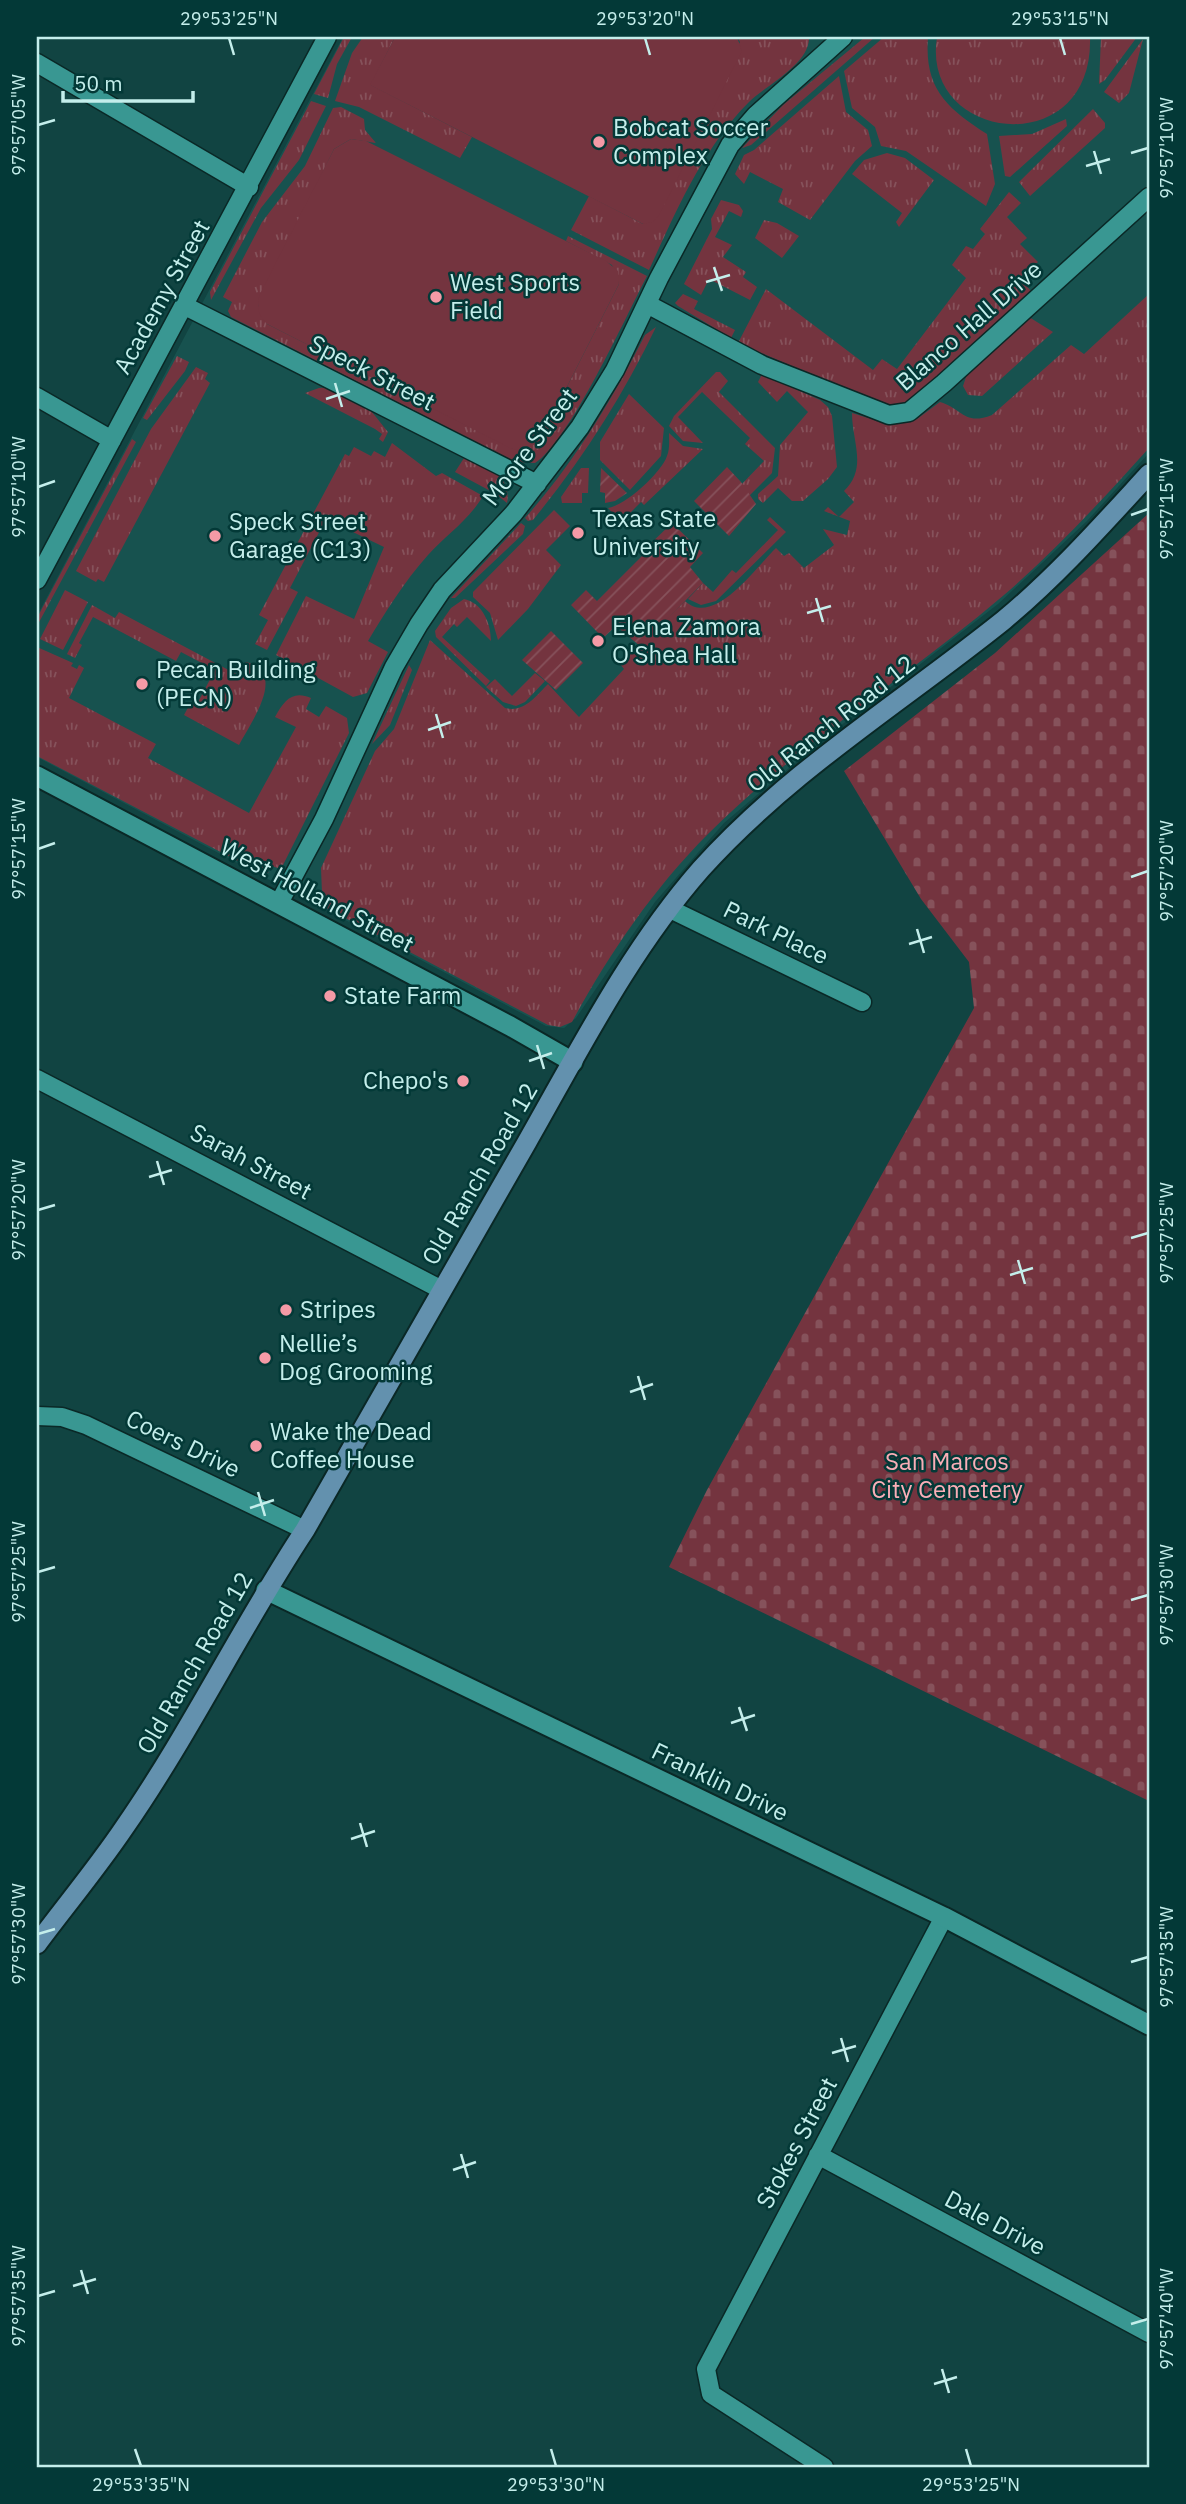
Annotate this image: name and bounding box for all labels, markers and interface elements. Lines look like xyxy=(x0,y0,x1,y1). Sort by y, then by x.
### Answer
text: 29°53'25"N xyxy=(180,7,278,30)
text: 29°53'20"N xyxy=(596,7,694,30)
text: 29°53'15"N xyxy=(1011,7,1109,30)
scale bar xyxy=(63,60,192,104)
text: 50 m xyxy=(74,69,123,97)
text: 97°57'05"W xyxy=(7,74,30,176)
text: 97°57'10"W xyxy=(1155,97,1178,199)
place label: Bobcat Soccer Complex xyxy=(613,111,768,171)
marker: Bobcat Soccer Complex xyxy=(591,134,607,150)
street label: Academy Street xyxy=(106,214,217,379)
street label: Blanco Hall Drive xyxy=(888,253,1048,398)
place label: West Sports Field xyxy=(450,266,580,326)
marker: West Sports Field xyxy=(428,289,444,305)
street label: Speck Street xyxy=(304,327,441,418)
street label: Moore Street xyxy=(474,381,584,512)
text: 97°57'10"W xyxy=(7,436,30,538)
text: 97°57'15"W xyxy=(1155,458,1178,560)
place label: Texas State University xyxy=(592,502,716,562)
place label: Speck Street Garage (C13) xyxy=(229,505,371,565)
marker: Texas State University xyxy=(570,525,586,541)
marker: Speck Street Garage (C13) xyxy=(207,528,223,544)
place label: Elena Zamora O'Shea Hall xyxy=(612,610,761,670)
marker: Elena Zamora O'Shea Hall xyxy=(590,633,606,649)
street label: Old Ranch Road 12 xyxy=(739,647,921,799)
place label: Pecan Building (PECN) xyxy=(156,653,316,713)
marker: Pecan Building (PECN) xyxy=(134,676,150,692)
text: 97°57'15"W xyxy=(7,798,30,900)
text: 97°57'20"W xyxy=(1155,820,1178,922)
street label: West Holland Street xyxy=(215,831,420,960)
street label: Park Place xyxy=(719,893,834,971)
place label: State Farm xyxy=(344,979,461,1011)
marker: State Farm xyxy=(322,988,338,1004)
place label: Chepo's xyxy=(363,1064,449,1096)
marker: Chepo's xyxy=(455,1073,471,1089)
street label: Old Ranch Road 12 xyxy=(414,1076,544,1271)
street label: Sarah Street xyxy=(185,1116,318,1207)
text: 97°57'20"W xyxy=(7,1159,30,1261)
text: 97°57'25"W xyxy=(1155,1182,1178,1284)
place label: Stripes xyxy=(300,1293,376,1325)
marker: Stripes xyxy=(278,1302,294,1318)
place label: Nellie’s Dog Grooming xyxy=(279,1327,433,1387)
marker: Nellie’s Dog Grooming xyxy=(257,1350,273,1366)
street label: Coers Drive xyxy=(121,1402,246,1485)
place label: Wake the Dead Coffee House xyxy=(270,1415,432,1475)
marker: Wake the Dead Coffee House xyxy=(248,1438,264,1454)
park label: San Marcos City Cemetery xyxy=(871,1445,1023,1505)
text: 97°57'25"W xyxy=(7,1521,30,1623)
text: 97°57'30"W xyxy=(1155,1544,1178,1646)
street label: Old Ranch Road 12 xyxy=(129,1565,259,1760)
street label: Franklin Drive xyxy=(647,1734,794,1828)
text: 97°57'30"W xyxy=(7,1883,30,1985)
text: 97°57'35"W xyxy=(1155,1906,1178,2008)
street label: Stokes Street xyxy=(748,2071,844,2214)
street label: Dale Drive xyxy=(939,2182,1052,2262)
text: 97°57'35"W xyxy=(7,2245,30,2347)
text: 97°57'40"W xyxy=(1155,2268,1178,2370)
text: 29°53'35"N xyxy=(92,2473,190,2496)
text: 29°53'30"N xyxy=(507,2473,605,2496)
text: 29°53'25"N xyxy=(922,2473,1020,2496)

